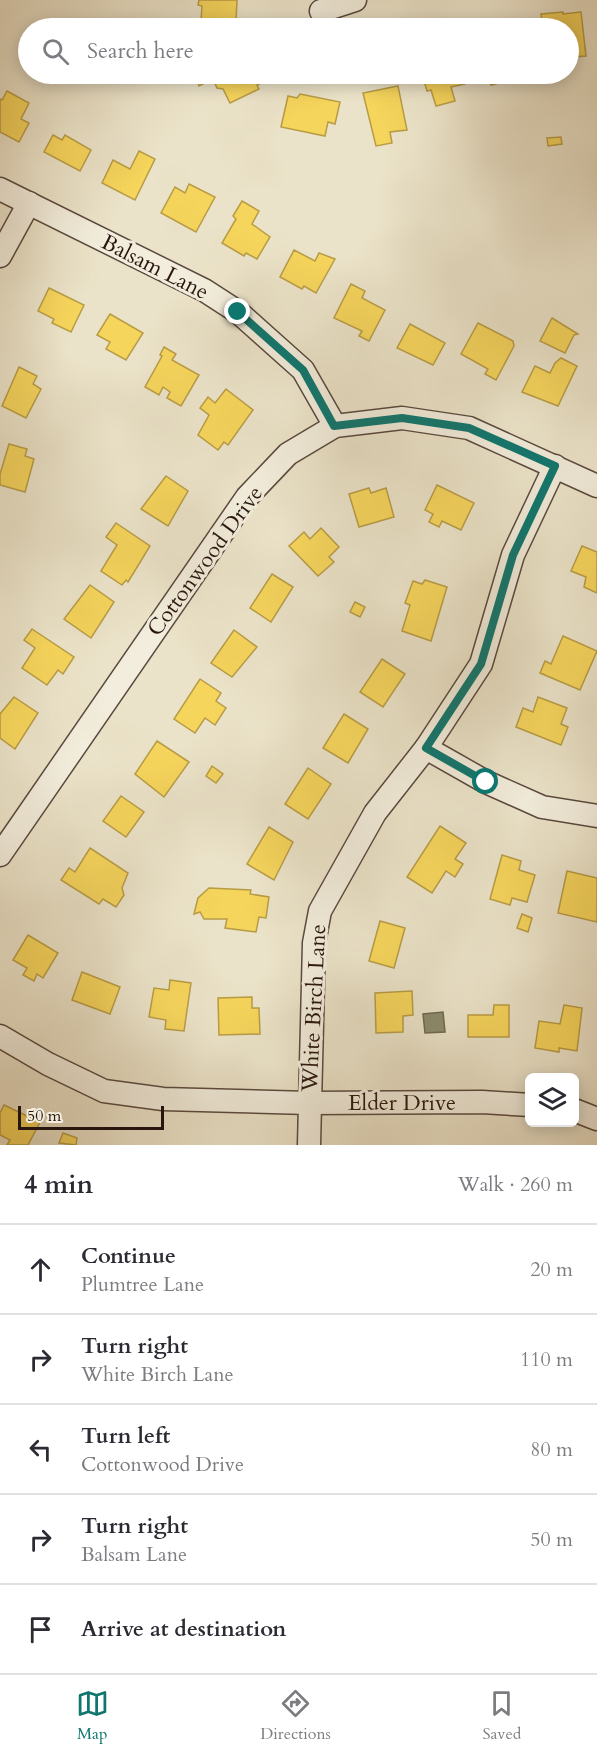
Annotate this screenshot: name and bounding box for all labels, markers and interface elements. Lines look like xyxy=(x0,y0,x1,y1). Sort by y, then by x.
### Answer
search box xyxy=(18,18,579,84)
icon: search xyxy=(39,35,72,68)
text: Search here xyxy=(87,36,194,66)
street label: Balsam Lane xyxy=(96,227,214,307)
route end xyxy=(224,298,250,324)
street label: Cottonwood Drive xyxy=(140,480,270,642)
route start xyxy=(472,768,498,794)
street label: White Birch Lane xyxy=(295,923,333,1094)
map controls xyxy=(525,1073,579,1127)
button: layers xyxy=(525,1073,579,1127)
street label: Elder Drive xyxy=(348,1088,456,1118)
scale bar xyxy=(18,1103,164,1130)
text: 50 m xyxy=(27,1105,61,1127)
text: 4 min xyxy=(24,1167,93,1202)
text: Walk · 260 m xyxy=(458,1171,573,1198)
text: Continue xyxy=(81,1241,176,1271)
icon: ahead xyxy=(24,1253,57,1286)
text: 20 m xyxy=(530,1256,573,1283)
text: Plumtree Lane xyxy=(81,1271,204,1298)
text: Turn right xyxy=(81,1331,188,1361)
icon: right xyxy=(24,1343,57,1376)
text: 110 m xyxy=(520,1346,573,1373)
text: White Birch Lane xyxy=(81,1361,234,1388)
text: Turn left xyxy=(81,1421,170,1451)
icon: left xyxy=(24,1433,57,1466)
text: 80 m xyxy=(530,1436,573,1463)
text: Cottonwood Drive xyxy=(81,1451,244,1478)
text: Turn right xyxy=(81,1511,188,1541)
icon: right xyxy=(24,1523,57,1556)
text: 50 m xyxy=(530,1526,573,1553)
text: Balsam Lane xyxy=(81,1541,187,1568)
icon: arrive xyxy=(24,1613,57,1646)
text: Arrive at destination xyxy=(81,1614,286,1644)
tab: Map xyxy=(76,1687,109,1745)
tab: Directions xyxy=(260,1687,331,1745)
tab: Saved xyxy=(482,1687,521,1745)

